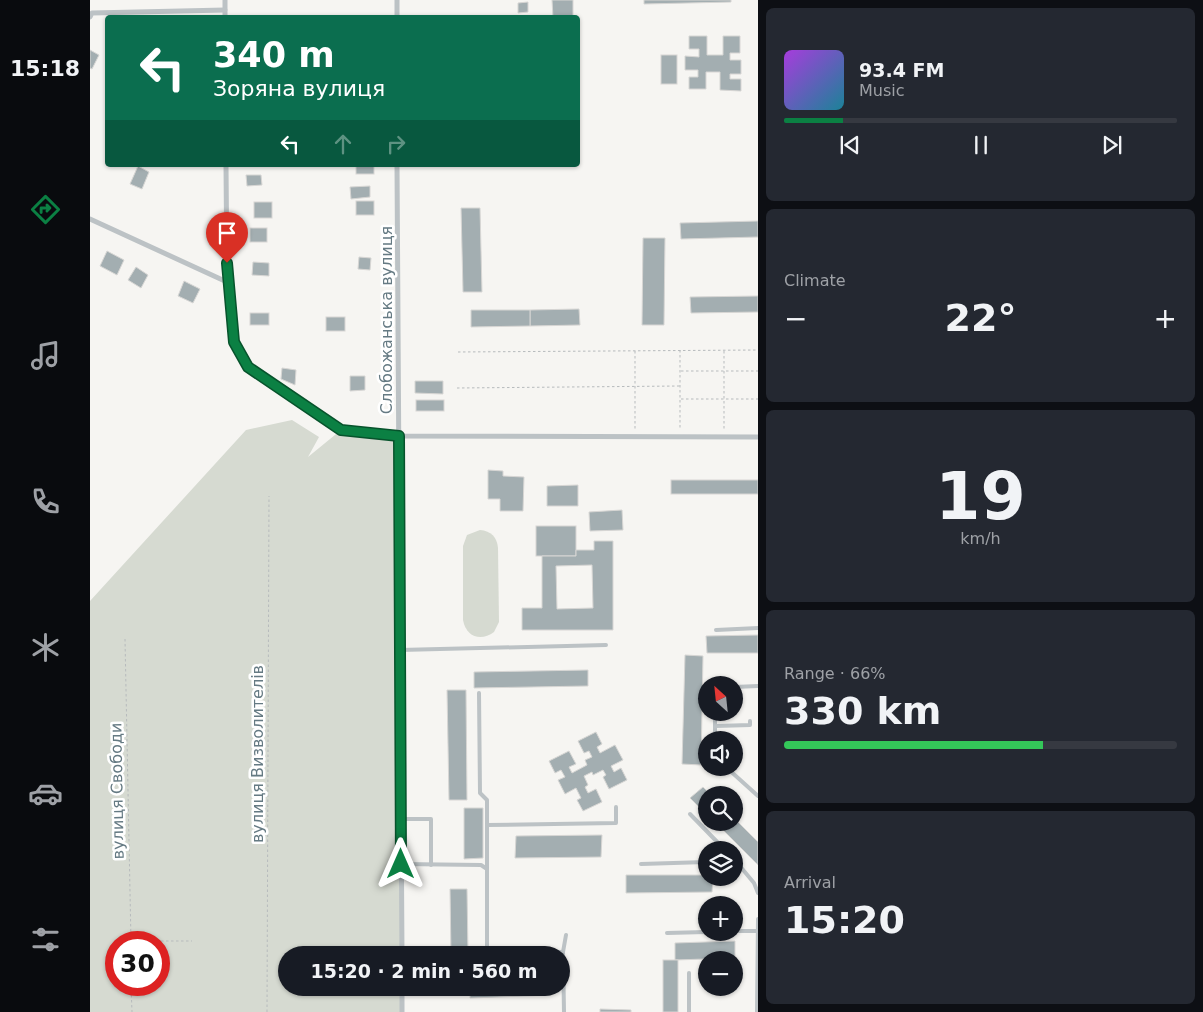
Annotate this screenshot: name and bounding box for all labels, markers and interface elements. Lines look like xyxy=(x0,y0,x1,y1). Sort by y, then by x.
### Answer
icon: left xyxy=(130,35,195,100)
text: 340 m xyxy=(213,35,335,75)
text: 15:18 xyxy=(10,56,80,81)
text: 93.4 FM xyxy=(859,59,944,81)
text: Зоряна вулиця xyxy=(213,76,385,101)
text: Music xyxy=(859,81,905,100)
icon: left xyxy=(276,130,304,158)
icon: ahead xyxy=(329,130,357,158)
icon: right xyxy=(382,130,410,158)
icon: previous xyxy=(836,131,864,159)
icon: pause xyxy=(967,131,995,159)
icon: next xyxy=(1098,131,1126,159)
icon: directions xyxy=(28,192,63,227)
pin xyxy=(206,212,248,263)
icon: arrive xyxy=(213,219,241,247)
street label: Слобожанська вулиця xyxy=(377,226,396,414)
text: Climate xyxy=(784,271,846,290)
text: 22° xyxy=(945,296,1016,340)
text: − xyxy=(784,302,807,335)
text: + xyxy=(1154,302,1177,335)
icon: music xyxy=(28,338,63,373)
text: 19 xyxy=(935,459,1026,534)
icon: phone xyxy=(28,484,63,519)
text: km/h xyxy=(960,529,1001,548)
icon: climate xyxy=(28,630,63,665)
text: Range · 66% xyxy=(784,664,886,683)
street label: вулиця Визволителів xyxy=(248,665,267,843)
north arrow xyxy=(698,676,742,721)
map controls xyxy=(698,676,743,996)
text: 330 km xyxy=(784,689,941,733)
street label: вулиця Свободи xyxy=(106,723,128,859)
button: sound xyxy=(698,731,743,776)
icon: car xyxy=(28,776,63,811)
button: search xyxy=(698,786,743,831)
position arrow xyxy=(374,837,426,889)
button: layers xyxy=(698,841,743,886)
text: Arrival xyxy=(784,873,836,892)
button: + xyxy=(698,896,743,941)
text: 15:20 xyxy=(784,898,905,942)
icon: filters xyxy=(28,922,63,957)
speed limit sign: 30 xyxy=(105,931,170,996)
button: − xyxy=(698,951,743,996)
text: 15:20 · 2 min · 560 m xyxy=(310,960,538,982)

